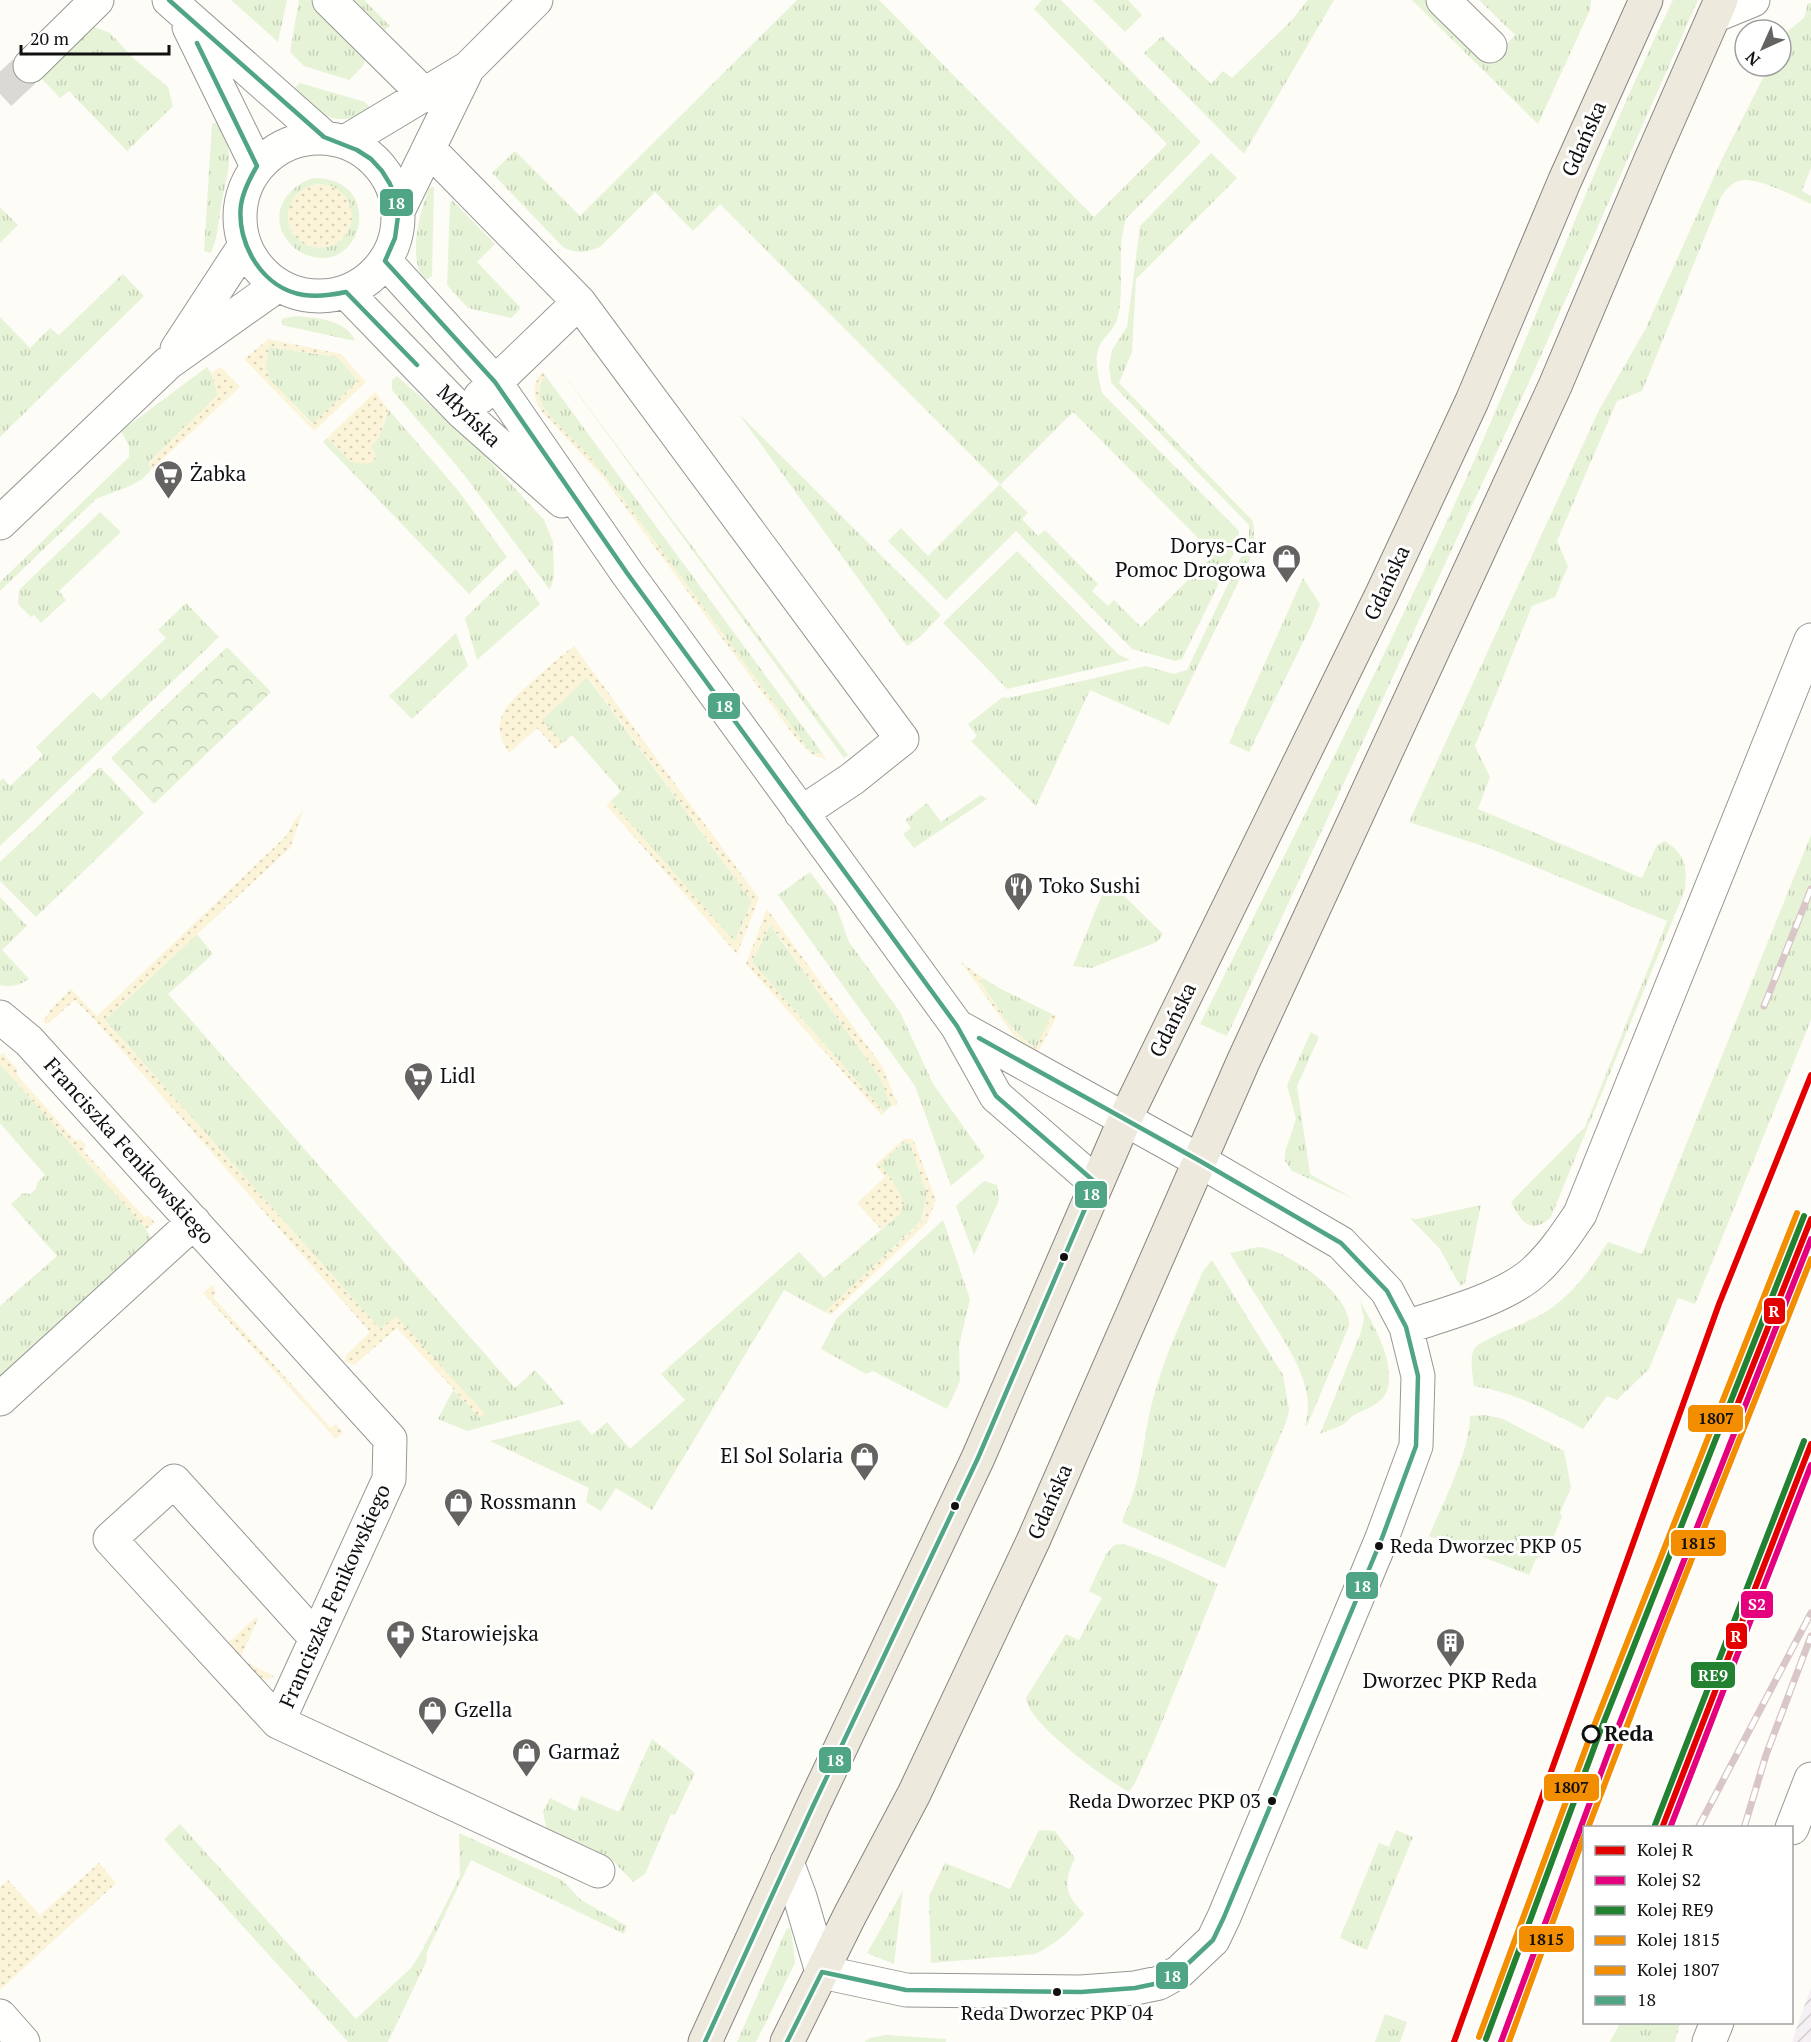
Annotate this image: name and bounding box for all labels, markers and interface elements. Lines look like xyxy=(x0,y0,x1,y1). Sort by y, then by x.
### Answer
scale bar xyxy=(21,18,170,56)
north arrow xyxy=(1733,18,1793,78)
text: 20 m xyxy=(30,26,70,50)
text: N xyxy=(1740,47,1764,71)
street label: Gdańska xyxy=(1554,96,1612,181)
line badge: 18 xyxy=(379,188,414,217)
text: 18 xyxy=(387,192,405,214)
street label: Młyńska xyxy=(432,378,508,453)
supermarket icon: Żabka xyxy=(153,458,185,500)
place label: Żabka xyxy=(190,459,247,487)
place label: Dorys-Car Pomoc Drogowa xyxy=(1115,531,1266,583)
street label: Gdańska xyxy=(1357,540,1416,625)
shop icon: Dorys-Car Pomoc Drogowa xyxy=(1271,542,1303,584)
line badge: 18 xyxy=(707,692,741,720)
text: 18 xyxy=(715,695,733,717)
restaurant icon: Toko Sushi xyxy=(1002,870,1034,912)
place label: Toko Sushi xyxy=(1039,871,1141,899)
street label: Gdańska xyxy=(1142,977,1202,1062)
street label: Franciszka Fenikowskiego xyxy=(38,1051,221,1250)
supermarket icon: Lidl xyxy=(403,1060,435,1102)
place label: Lidl xyxy=(440,1061,476,1089)
line badge: 18 xyxy=(1074,1180,1108,1209)
text: 18 xyxy=(1082,1183,1100,1205)
unlabelled marker xyxy=(1058,1251,1070,1263)
line badge: R xyxy=(1763,1297,1786,1325)
text: R xyxy=(1768,1300,1780,1322)
line badge: 1807 xyxy=(1687,1404,1744,1433)
text: 1807 xyxy=(1698,1407,1734,1429)
shop icon: El Sol Solaria xyxy=(848,1440,880,1482)
place label: El Sol Solaria xyxy=(720,1441,843,1469)
street label: Gdańska xyxy=(1020,1459,1078,1544)
street label: Franciszka Fenikowskiego xyxy=(272,1479,396,1712)
shop icon: Rossmann xyxy=(443,1486,475,1528)
place label: Rossmann xyxy=(480,1487,577,1515)
unlabelled marker xyxy=(949,1500,961,1512)
line badge: 1815 xyxy=(1670,1529,1727,1557)
place label: Reda Dworzec PKP 05 xyxy=(1390,1532,1582,1559)
text: 1815 xyxy=(1680,1532,1716,1554)
marker: Reda Dworzec PKP 05 xyxy=(1373,1540,1385,1552)
line badge: 18 xyxy=(1345,1571,1379,1600)
text: 18 xyxy=(1353,1575,1371,1597)
line badge: S2 xyxy=(1740,1590,1774,1619)
text: S2 xyxy=(1748,1593,1766,1615)
pharmacy icon: Starowiejska xyxy=(384,1618,416,1660)
place label: Starowiejska xyxy=(421,1619,539,1647)
line badge: R xyxy=(1725,1622,1748,1650)
text: R xyxy=(1730,1625,1742,1647)
building icon: Dworzec PKP Reda xyxy=(1434,1626,1466,1668)
line badge: RE9 xyxy=(1690,1661,1736,1689)
text: RE9 xyxy=(1698,1664,1728,1686)
place label: Dworzec PKP Reda xyxy=(1363,1666,1538,1694)
shop icon: Gzella xyxy=(417,1694,449,1736)
place label: Gzella xyxy=(454,1695,513,1723)
place label: Reda xyxy=(1604,1719,1654,1747)
marker: Reda xyxy=(1582,1725,1600,1743)
shop icon: Garmaż xyxy=(511,1736,543,1778)
place label: Garmaż xyxy=(548,1737,620,1765)
line badge: 18 xyxy=(818,1746,852,1774)
text: 18 xyxy=(826,1749,844,1771)
line badge: 1807 xyxy=(1543,1773,1600,1802)
text: 1807 xyxy=(1553,1776,1589,1798)
place label: Reda Dworzec PKP 03 xyxy=(1069,1787,1261,1814)
marker: Reda Dworzec PKP 03 xyxy=(1266,1795,1278,1807)
legend xyxy=(1583,1826,1793,2024)
text: Kolej R xyxy=(1637,1837,1694,1861)
text: Kolej S2 xyxy=(1637,1867,1701,1891)
text: Kolej RE9 xyxy=(1637,1897,1713,1921)
line badge: 1815 xyxy=(1518,1925,1575,1953)
text: Kolej 1815 xyxy=(1637,1927,1720,1951)
text: 1815 xyxy=(1528,1928,1564,1950)
text: Kolej 1807 xyxy=(1637,1957,1720,1981)
line badge: 18 xyxy=(1155,1961,1189,1990)
text: 18 xyxy=(1163,1965,1181,1987)
marker: Reda Dworzec PKP 04 xyxy=(1051,1986,1063,1998)
text: 18 xyxy=(1637,1987,1656,2011)
place label: Reda Dworzec PKP 04 xyxy=(961,1999,1154,2026)

